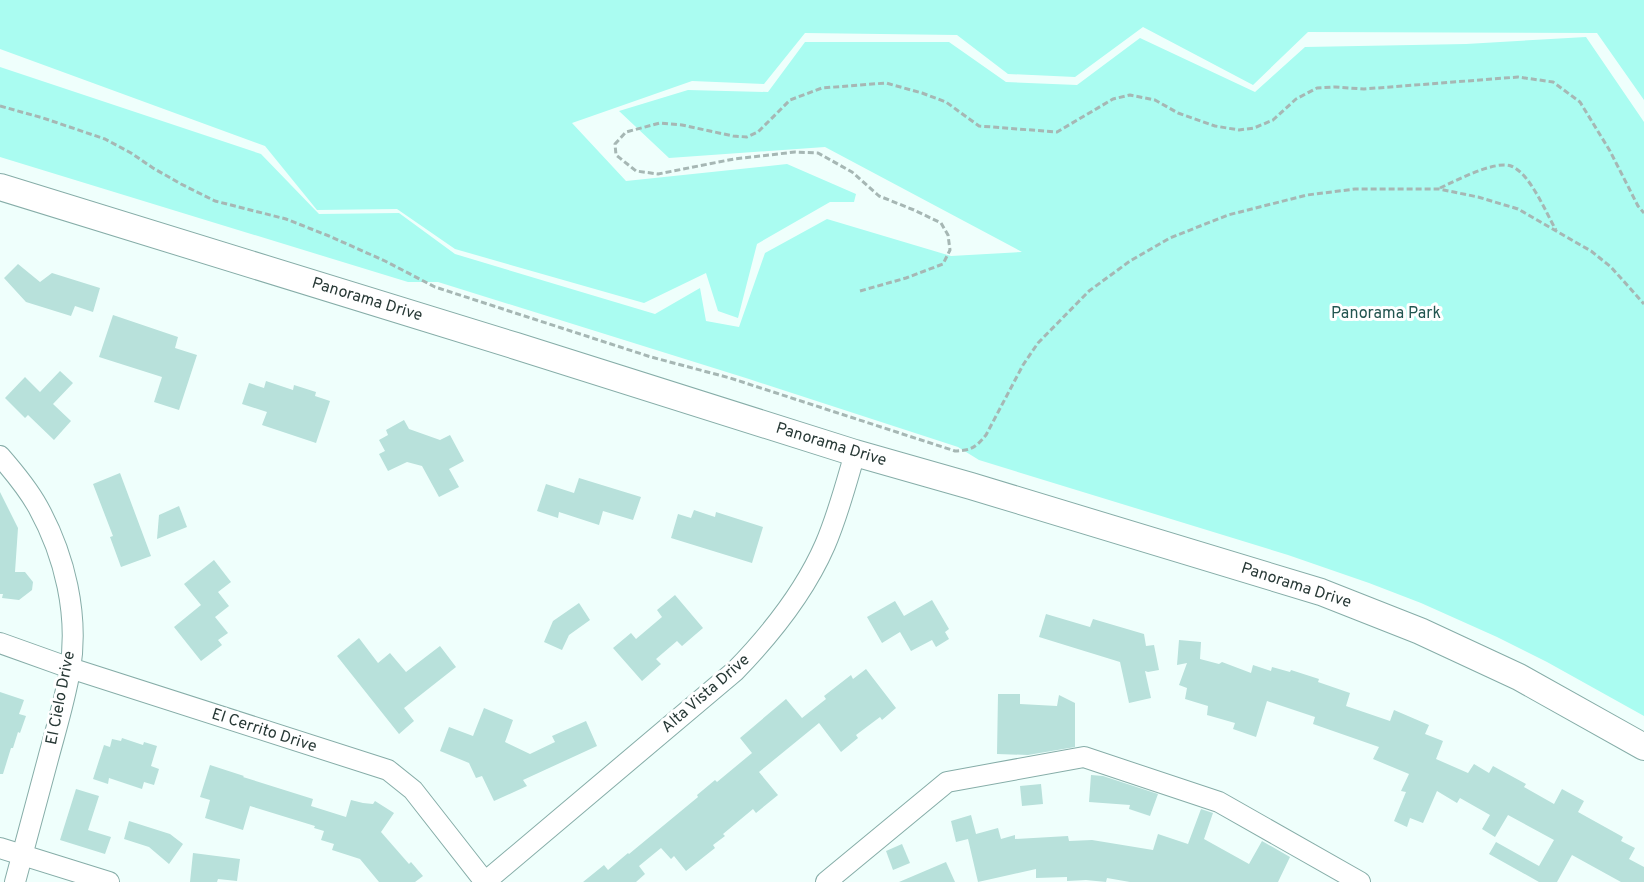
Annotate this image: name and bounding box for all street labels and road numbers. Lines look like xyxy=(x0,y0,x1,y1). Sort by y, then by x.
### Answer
street label: Panorama Drive xyxy=(309,274,425,326)
street label: Panorama Drive xyxy=(773,419,889,471)
street label: Panorama Drive xyxy=(1238,559,1354,613)
street label: El Cielo Drive xyxy=(42,649,80,747)
street label: Alta Vista Drive xyxy=(658,650,754,738)
street label: El Cerrito Drive xyxy=(209,705,319,757)

